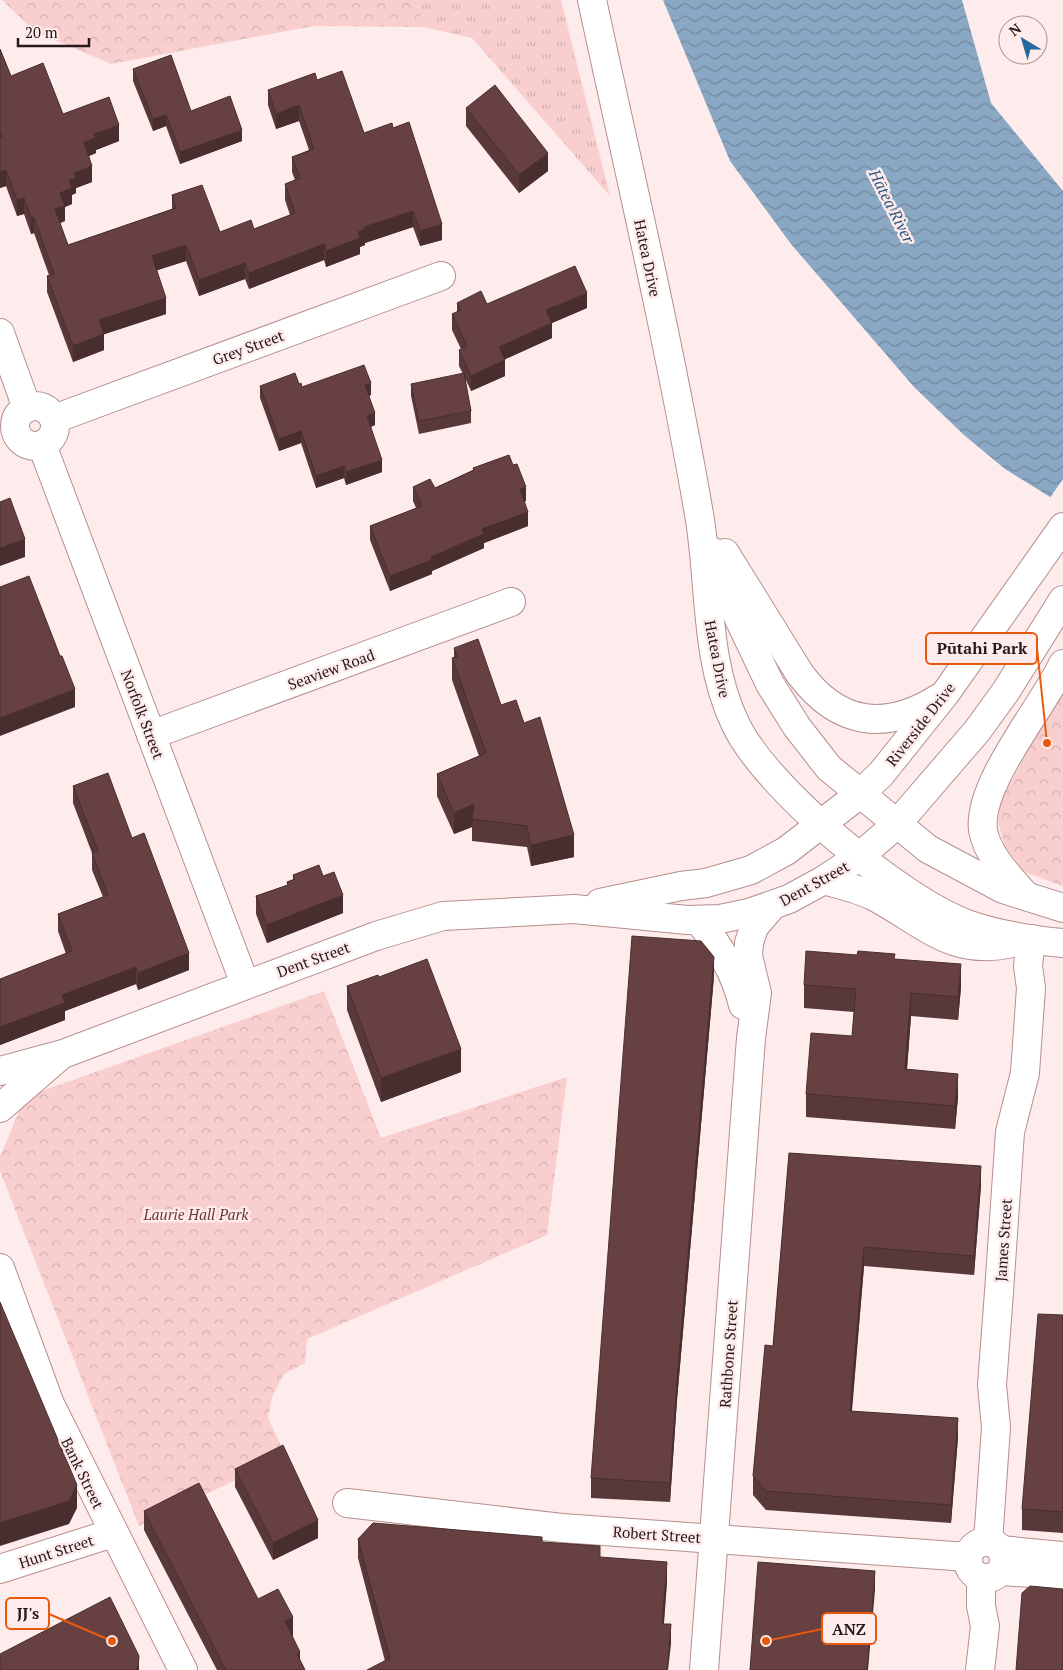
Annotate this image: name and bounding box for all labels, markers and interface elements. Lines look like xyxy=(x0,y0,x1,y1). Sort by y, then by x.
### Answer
scale bar xyxy=(18,15,89,47)
north arrow xyxy=(998,15,1048,65)
text: N xyxy=(1005,18,1025,40)
text: 20 m xyxy=(25,22,58,42)
water label: Hātea River xyxy=(864,164,920,247)
street label: Hatea Drive xyxy=(630,217,666,299)
street label: Grey Street xyxy=(210,325,287,369)
street label: Hatea Drive xyxy=(701,619,735,699)
callout: Pūtahi Park xyxy=(926,633,1037,664)
text: Pūtahi Park xyxy=(937,637,1028,659)
street label: Seaview Road xyxy=(285,644,377,694)
street label: Norfolk Street xyxy=(117,666,169,762)
street label: Riverside Drive xyxy=(881,678,959,770)
street label: Dent Street xyxy=(776,856,853,910)
street label: Dent Street xyxy=(274,936,353,981)
street label: James Street xyxy=(990,1197,1016,1282)
park label: Laurie Hall Park xyxy=(143,1204,249,1224)
street label: Rathbone Street xyxy=(714,1299,742,1409)
street label: Bank Street xyxy=(57,1434,109,1512)
street label: Robert Street xyxy=(612,1521,702,1547)
street label: Hunt Street xyxy=(16,1529,96,1573)
callout: JJ's xyxy=(6,1598,49,1629)
text: JJ's xyxy=(17,1602,39,1624)
callout: ANZ xyxy=(822,1613,876,1644)
text: ANZ xyxy=(832,1618,866,1640)

